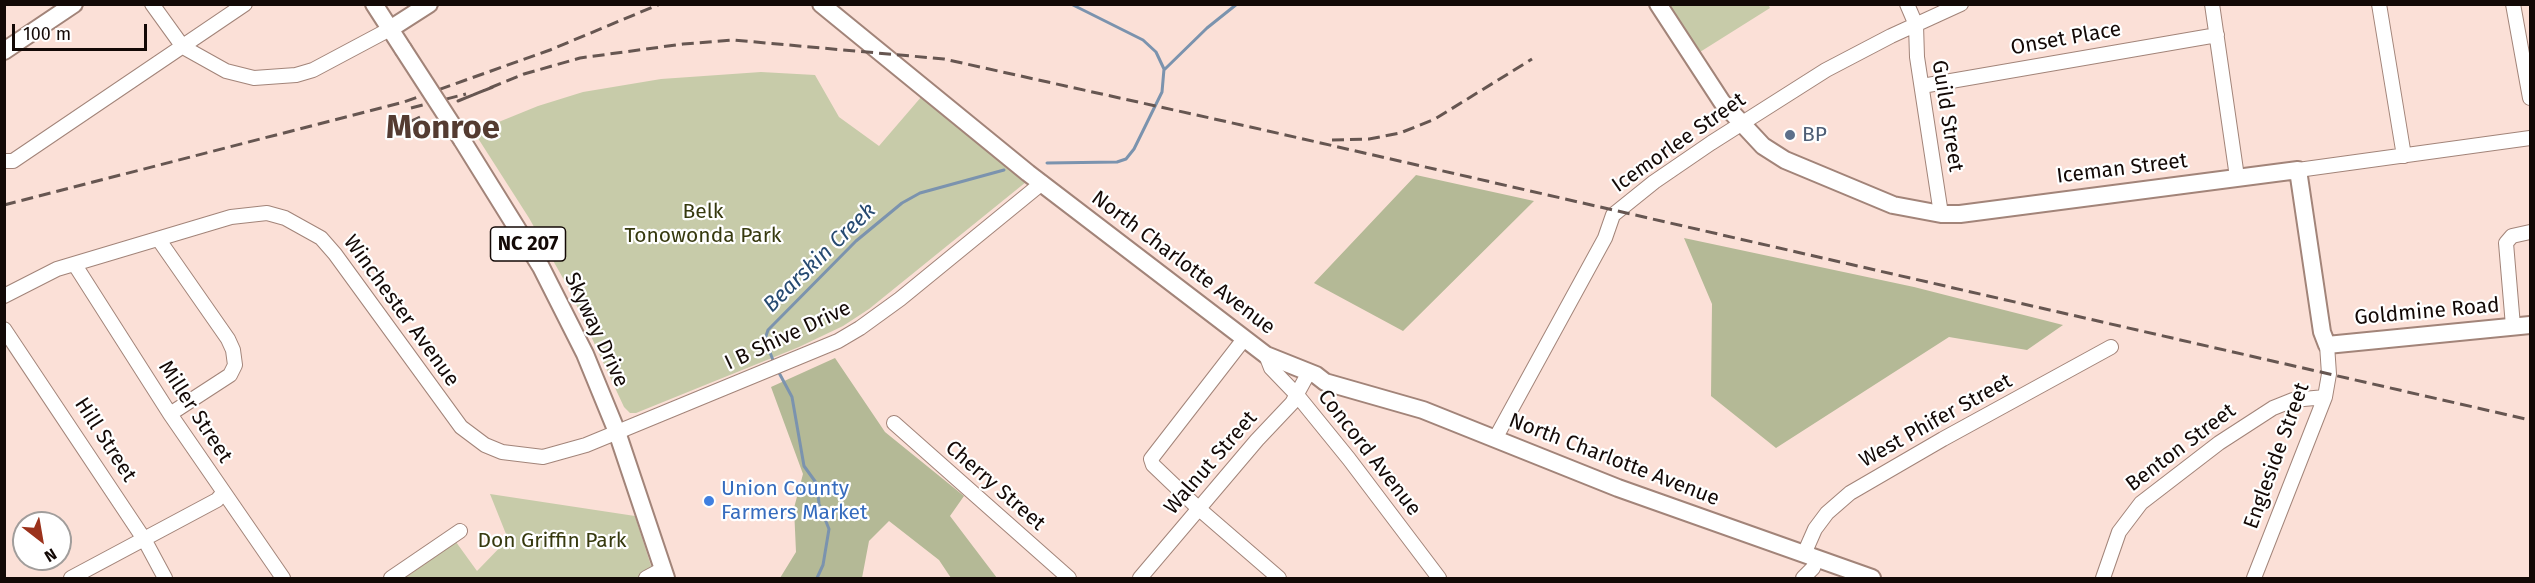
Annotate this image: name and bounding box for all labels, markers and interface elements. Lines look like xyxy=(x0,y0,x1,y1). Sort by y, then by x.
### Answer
scale bar xyxy=(15,12,150,50)
street label: Onset Place xyxy=(2009,17,2123,61)
text: 100 m xyxy=(23,23,71,45)
street label: Guild Street xyxy=(1926,58,1968,174)
street label: Icemorlee Street xyxy=(1607,88,1751,198)
district label: Monroe xyxy=(386,109,500,149)
place label: BP xyxy=(1802,122,1827,148)
marker: BP xyxy=(1783,128,1797,142)
street label: Iceman Street xyxy=(2055,148,2189,190)
street label: North Charlotte Avenue xyxy=(1086,186,1280,340)
water label: Bearskin Creek xyxy=(758,198,882,318)
park label: Belk Tonowonda Park xyxy=(624,199,782,249)
road number: NC 207 xyxy=(490,227,566,261)
street label: Winchester Avenue xyxy=(338,230,464,392)
street label: Skyway Drive xyxy=(558,269,634,391)
street label: Goldmine Road xyxy=(2353,293,2501,331)
street label: I B Shive Drive xyxy=(721,296,855,376)
street label: Miller Street xyxy=(153,356,237,468)
street label: West Phifer Street xyxy=(1855,369,2017,473)
street label: Engleside Street xyxy=(2239,379,2315,533)
street label: Concord Avenue xyxy=(1312,385,1426,521)
street label: Hill Street xyxy=(69,393,141,487)
street label: Benton Street xyxy=(2121,399,2241,497)
street label: Walnut Street xyxy=(1159,406,1263,520)
street label: North Charlotte Avenue xyxy=(1505,408,1723,512)
street label: Cherry Street xyxy=(940,436,1050,536)
place label: Union County Farmers Market xyxy=(721,476,868,526)
marker: Union County Farmers Market xyxy=(702,494,716,508)
north arrow xyxy=(12,511,72,571)
park label: Don Griffin Park xyxy=(477,528,627,554)
text: N xyxy=(41,544,60,566)

